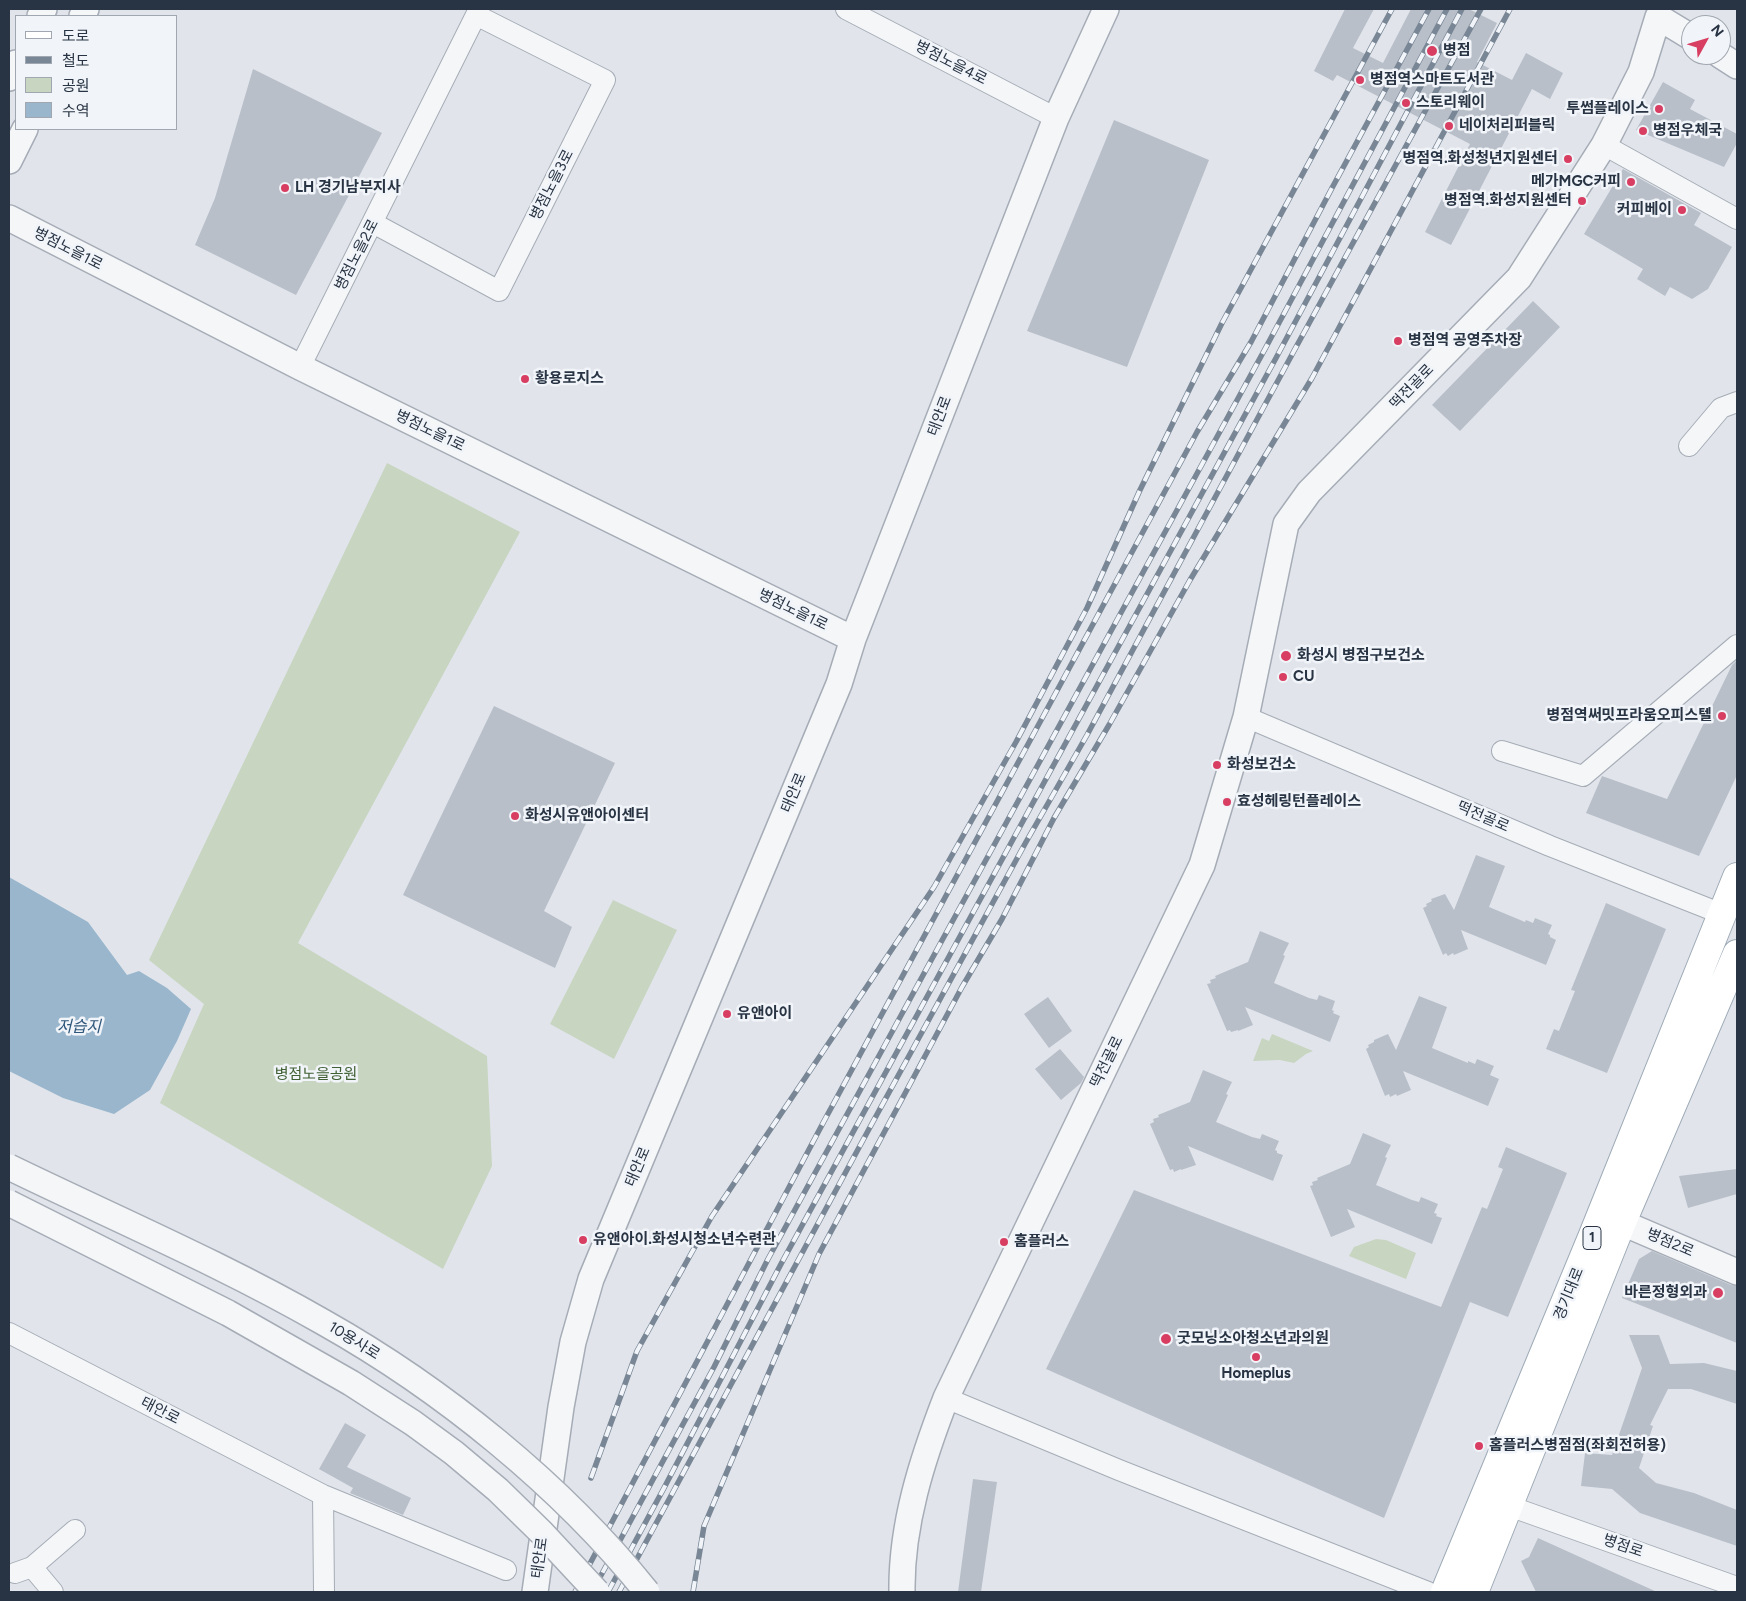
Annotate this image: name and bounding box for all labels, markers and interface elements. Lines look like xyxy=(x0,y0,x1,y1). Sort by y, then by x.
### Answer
legend xyxy=(15,15,178,130)
north arrow xyxy=(1681,15,1731,65)
text: N xyxy=(1707,21,1727,40)
text: 도로 xyxy=(62,27,90,45)
street label: 병점노을4로 xyxy=(912,37,990,89)
place label: 병점 xyxy=(1443,42,1471,60)
marker: 병점 xyxy=(1425,44,1439,58)
text: 철도 xyxy=(62,52,90,70)
place label: 병점역스마트도서관 xyxy=(1370,71,1494,89)
marker: 병점역스마트도서관 xyxy=(1354,74,1366,86)
text: 공원 xyxy=(62,77,90,95)
place label: 스토리웨이 xyxy=(1416,94,1485,112)
marker: 스토리웨이 xyxy=(1400,97,1412,109)
place label: 투썸플레이스 xyxy=(1566,100,1649,118)
text: 수역 xyxy=(62,102,90,120)
marker: 투썸플레이스 xyxy=(1653,103,1665,115)
place label: 네이처리퍼블릭 xyxy=(1459,117,1556,135)
marker: 네이처리퍼블릭 xyxy=(1443,120,1455,132)
place label: 병점우체국 xyxy=(1653,122,1722,140)
marker: 병점우체국 xyxy=(1637,125,1649,137)
street label: 병점노을3로 xyxy=(526,147,578,223)
place label: 병점역.화성청년지원센터 xyxy=(1402,150,1558,168)
marker: 병점역.화성청년지원센터 xyxy=(1562,153,1574,165)
place label: 메가MGC커피 xyxy=(1531,173,1621,191)
marker: 메가MGC커피 xyxy=(1625,176,1637,188)
place label: LH 경기남부지사 xyxy=(295,179,401,197)
marker: LH 경기남부지사 xyxy=(279,182,291,194)
place label: 병점역.화성지원센터 xyxy=(1444,192,1572,210)
marker: 병점역.화성지원센터 xyxy=(1576,195,1588,207)
place label: 커피베이 xyxy=(1617,201,1672,219)
marker: 커피베이 xyxy=(1676,204,1688,216)
street label: 병점노을2로 xyxy=(331,216,383,294)
street label: 병점노을1로 xyxy=(30,224,106,274)
place label: 병점역 공영주차장 xyxy=(1408,332,1522,350)
marker: 병점역 공영주차장 xyxy=(1392,335,1404,347)
street label: 떡전골로 xyxy=(1386,361,1438,413)
place label: 황용로지스 xyxy=(535,370,604,388)
marker: 황용로지스 xyxy=(519,373,531,385)
street label: 태안로 xyxy=(924,393,956,439)
street label: 병점노을1로 xyxy=(392,406,468,456)
street label: 병점노을1로 xyxy=(755,585,831,635)
place label: 화성시 병점구보건소 xyxy=(1297,647,1425,665)
marker: 화성시 병점구보건소 xyxy=(1279,649,1293,663)
place label: CU xyxy=(1293,668,1314,686)
marker: CU xyxy=(1277,671,1289,683)
place label: 병점역써밋프라움오피스텔 xyxy=(1546,707,1712,725)
marker: 병점역써밋프라움오피스텔 xyxy=(1716,710,1728,722)
place label: 화성보건소 xyxy=(1227,756,1296,774)
marker: 화성보건소 xyxy=(1211,759,1223,771)
street label: 태안로 xyxy=(778,770,810,816)
place label: 효성헤링턴플레이스 xyxy=(1237,793,1361,811)
marker: 효성헤링턴플레이스 xyxy=(1221,796,1233,808)
street label: 떡전골로 xyxy=(1454,798,1512,836)
place label: 화성시유앤아이센터 xyxy=(525,807,649,825)
marker: 화성시유앤아이센터 xyxy=(509,810,521,822)
place label: 유앤아이 xyxy=(737,1005,792,1023)
marker: 유앤아이 xyxy=(721,1008,733,1020)
water label: 저습지 xyxy=(57,1017,101,1037)
street label: 떡전골로 xyxy=(1087,1033,1127,1091)
park label: 병점노을공원 xyxy=(275,1066,357,1084)
street label: 태안로 xyxy=(622,1144,654,1190)
street label: 병점2로 xyxy=(1644,1225,1696,1261)
road number: 1 xyxy=(1583,1226,1601,1250)
place label: 유앤아이.화성시청소년수련관 xyxy=(593,1231,776,1249)
place label: 홈플러스 xyxy=(1014,1233,1069,1251)
marker: 유앤아이.화성시청소년수련관 xyxy=(577,1234,589,1246)
marker: 홈플러스 xyxy=(998,1236,1010,1248)
street label: 경기대로 xyxy=(1550,1265,1588,1323)
place label: 바른정형외과 xyxy=(1624,1284,1707,1302)
marker: 바른정형외과 xyxy=(1711,1286,1725,1300)
street label: 10용사로 xyxy=(325,1318,383,1364)
place label: 굿모닝소아청소년과의원 xyxy=(1177,1330,1329,1348)
marker: 굿모닝소아청소년과의원 xyxy=(1159,1332,1173,1346)
marker: Homeplus xyxy=(1250,1351,1262,1363)
place label: Homeplus xyxy=(1221,1365,1291,1383)
street label: 태안로 xyxy=(137,1394,183,1428)
place label: 홈플러스병점점(좌회전허용) xyxy=(1489,1437,1666,1455)
marker: 홈플러스병점점(좌회전허용) xyxy=(1473,1440,1485,1452)
street label: 병점로 xyxy=(1600,1531,1646,1561)
street label: 태안로 xyxy=(528,1536,552,1580)

